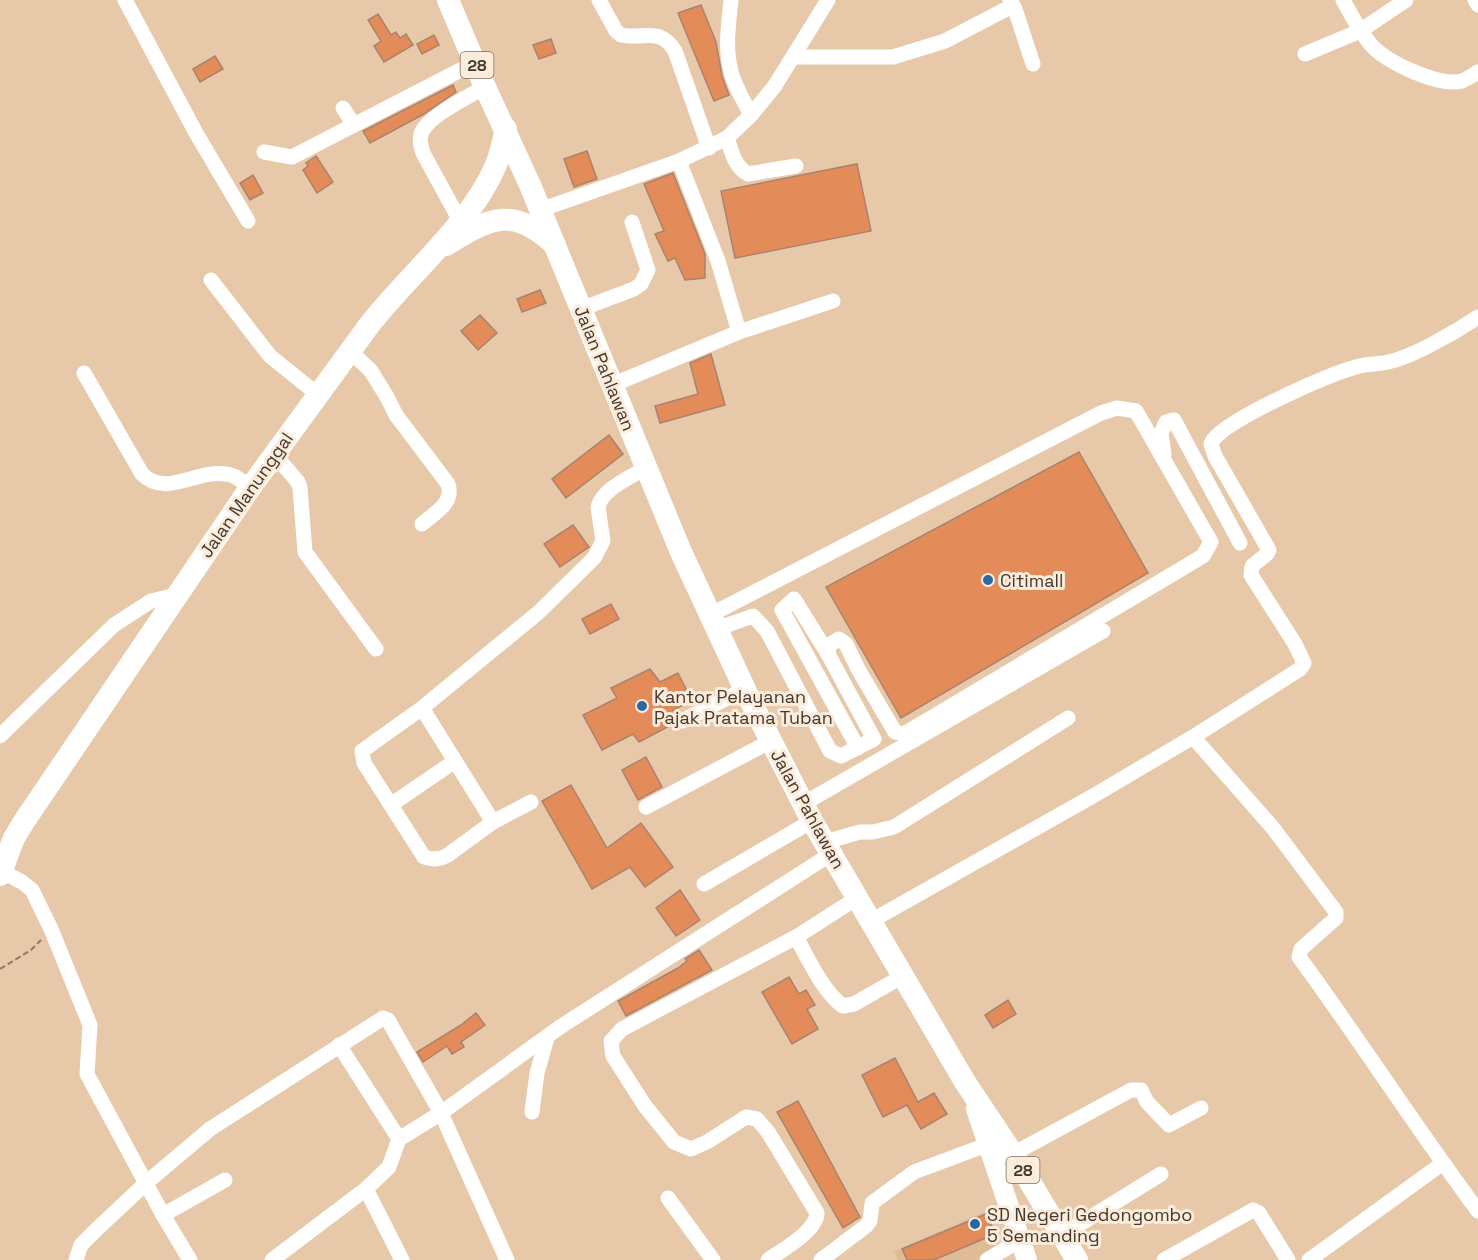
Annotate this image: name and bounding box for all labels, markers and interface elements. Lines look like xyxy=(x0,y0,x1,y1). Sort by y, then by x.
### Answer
road number: 28 xyxy=(460,52,494,78)
street label: Jalan Pahlawan xyxy=(569,302,641,434)
street label: Jalan Manunggal xyxy=(194,428,298,562)
place label: Citimall xyxy=(1000,569,1063,592)
marker: Citimall xyxy=(981,573,995,587)
place label: Kantor Pelayanan Pajak Pratama Tuban xyxy=(654,685,833,729)
marker: Kantor Pelayanan Pajak Pratama Tuban xyxy=(635,699,649,713)
street label: Jalan Pahlawan xyxy=(766,745,850,873)
road number: 28 xyxy=(1006,1157,1040,1183)
place label: SD Negeri Gedongombo 5 Semanding xyxy=(987,1203,1192,1247)
marker: SD Negeri Gedongombo 5 Semanding xyxy=(968,1217,982,1231)

